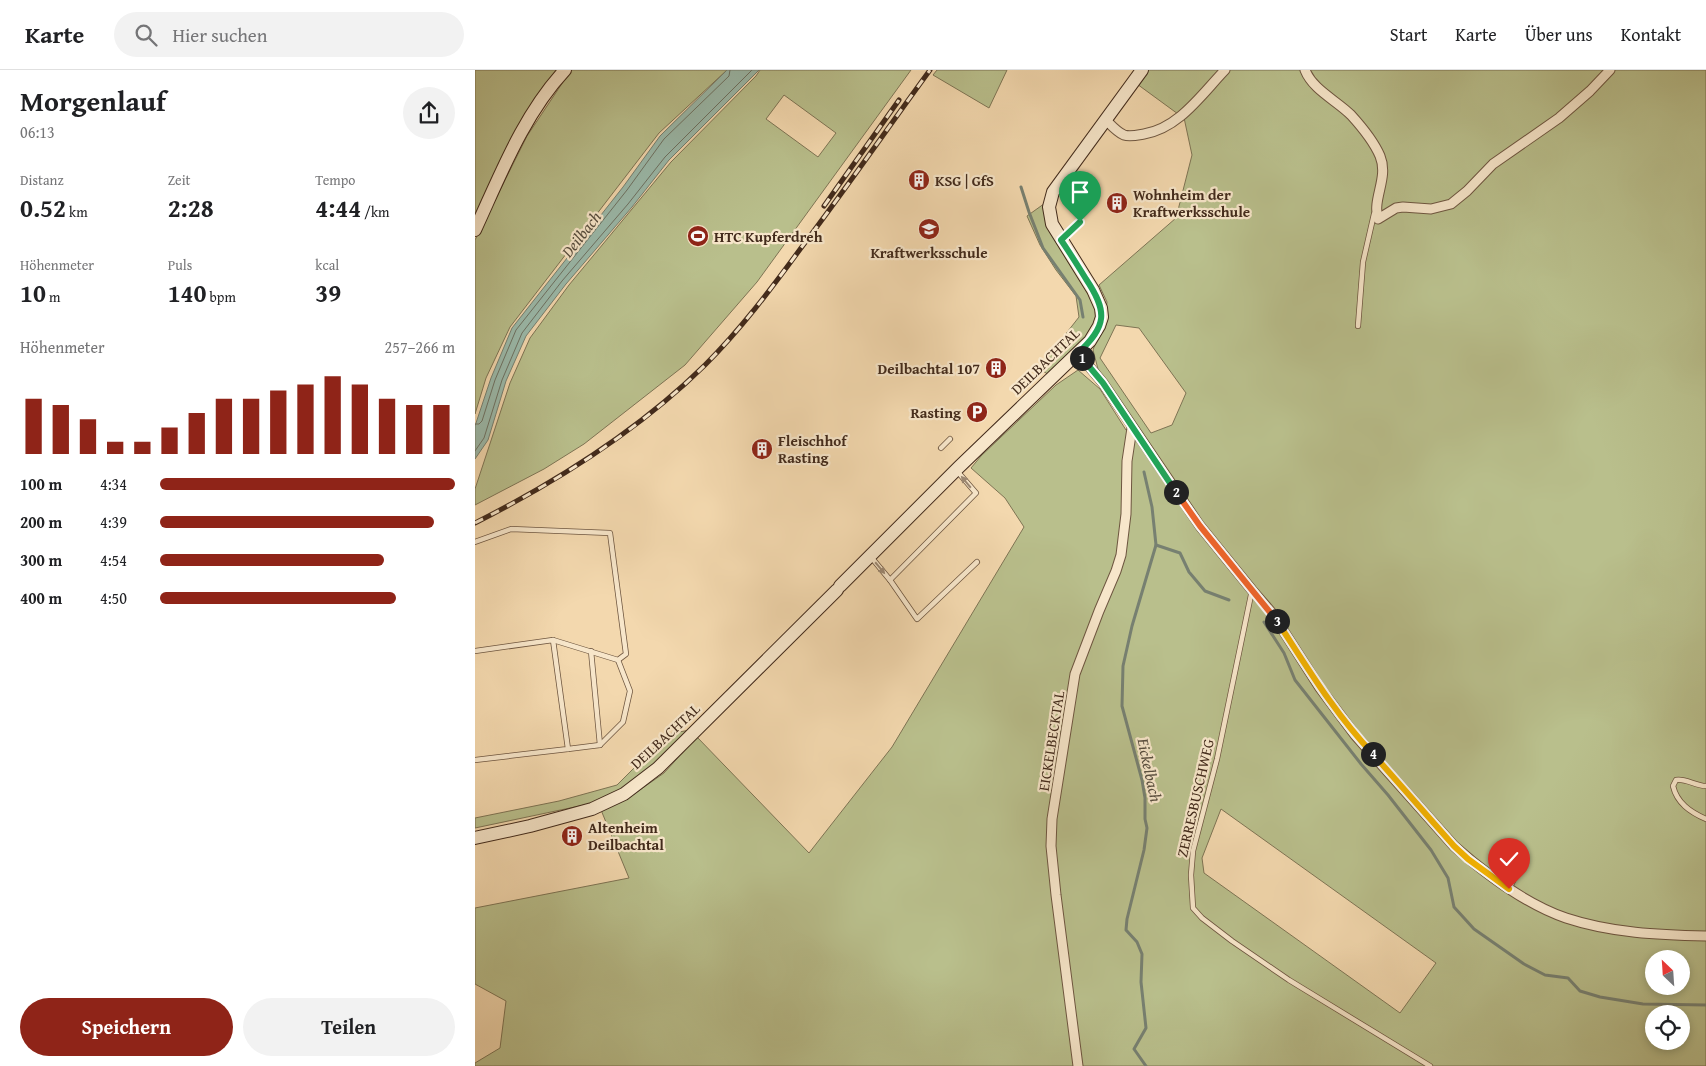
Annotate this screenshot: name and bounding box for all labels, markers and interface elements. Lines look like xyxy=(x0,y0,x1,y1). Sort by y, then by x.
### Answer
search box xyxy=(114,12,464,57)
text: Karte xyxy=(25,17,84,52)
icon: search xyxy=(132,21,160,49)
text: Hier suchen xyxy=(172,21,267,49)
text: Start xyxy=(1390,21,1427,48)
text: Karte xyxy=(1455,21,1497,48)
text: Über uns xyxy=(1525,21,1593,48)
text: Kontakt xyxy=(1621,21,1681,48)
text: Morgenlauf xyxy=(20,80,166,121)
button: share xyxy=(403,87,455,139)
text: 06:13 xyxy=(20,120,55,144)
building icon: KSG | GfS xyxy=(907,168,931,192)
text: Distanz xyxy=(20,170,64,190)
text: Zeit xyxy=(168,170,191,190)
text: Tempo xyxy=(315,170,355,190)
place label: KSG | GfS xyxy=(935,170,994,191)
pin xyxy=(1059,171,1101,222)
icon: arrive xyxy=(1066,178,1094,206)
place label: Wohnheim der Kraftwerksschule xyxy=(1133,184,1250,222)
text: 0.52 xyxy=(20,190,66,226)
text: 2:28 xyxy=(168,190,214,226)
text: 4:44 xyxy=(315,190,361,226)
building icon: Wohnheim der Kraftwerksschule xyxy=(1105,191,1129,215)
text: km xyxy=(66,202,88,222)
text: /km xyxy=(361,202,390,222)
water label: Deilbach xyxy=(555,206,607,263)
school or university icon: Kraftwerksschule xyxy=(917,217,941,241)
sports icon: HTC Kupferdreh xyxy=(686,224,710,248)
place label: HTC Kupferdreh xyxy=(714,226,823,247)
place label: Kraftwerksschule xyxy=(870,242,988,263)
text: Höhenmeter xyxy=(20,255,94,275)
text: Puls xyxy=(168,255,192,275)
text: kcal xyxy=(315,255,339,275)
text: 10 xyxy=(20,275,46,311)
text: 140 xyxy=(168,275,207,311)
text: 39 xyxy=(315,275,341,311)
text: m xyxy=(46,287,60,307)
text: bpm xyxy=(207,287,236,307)
street label: DEILBACHTAL xyxy=(1006,322,1084,399)
text: Höhenmeter xyxy=(20,335,105,359)
text: 257–266 m xyxy=(385,335,455,359)
pin: 1 xyxy=(1069,346,1095,370)
text: 1 xyxy=(1079,348,1086,368)
building icon: Deilbachtal 107 xyxy=(984,356,1008,380)
place label: Deilbachtal 107 xyxy=(877,358,980,379)
parking icon: Rasting xyxy=(965,400,989,424)
place label: Rasting xyxy=(910,402,961,423)
place label: Fleischhof Rasting xyxy=(778,430,848,468)
building icon: Fleischhof Rasting xyxy=(750,437,774,461)
text: 100 m xyxy=(20,472,62,496)
text: 4:34 xyxy=(100,472,127,496)
one-way arrow xyxy=(960,476,972,488)
pin: 2 xyxy=(1163,480,1189,504)
text: 2 xyxy=(1173,482,1180,502)
text: 200 m xyxy=(20,510,62,534)
text: 4:39 xyxy=(100,510,127,534)
text: 300 m xyxy=(20,548,62,572)
text: 4:54 xyxy=(100,548,127,572)
one-way arrow xyxy=(875,561,886,574)
text: 400 m xyxy=(20,586,62,610)
text: 4:50 xyxy=(100,586,127,610)
pin: 3 xyxy=(1265,608,1289,634)
text: 3 xyxy=(1274,611,1281,631)
street label: EICKELBECKTAL xyxy=(1033,689,1069,793)
street label: DEILBACHTAL xyxy=(626,698,705,774)
water label: Eickelbach xyxy=(1131,735,1168,804)
street label: ZERRESBUSCHWEG xyxy=(1171,737,1219,859)
pin: 4 xyxy=(1361,742,1385,766)
text: 4 xyxy=(1370,744,1377,764)
place label: Altenheim Deilbachtal xyxy=(588,817,664,855)
building icon: Altenheim Deilbachtal xyxy=(560,824,584,848)
pin xyxy=(1488,838,1530,889)
icon: check xyxy=(1495,845,1523,873)
north arrow xyxy=(1645,950,1690,995)
map controls xyxy=(1645,950,1690,1050)
button: Speichern xyxy=(20,998,233,1056)
button: Teilen xyxy=(243,998,455,1056)
button: locate xyxy=(1645,1005,1690,1050)

